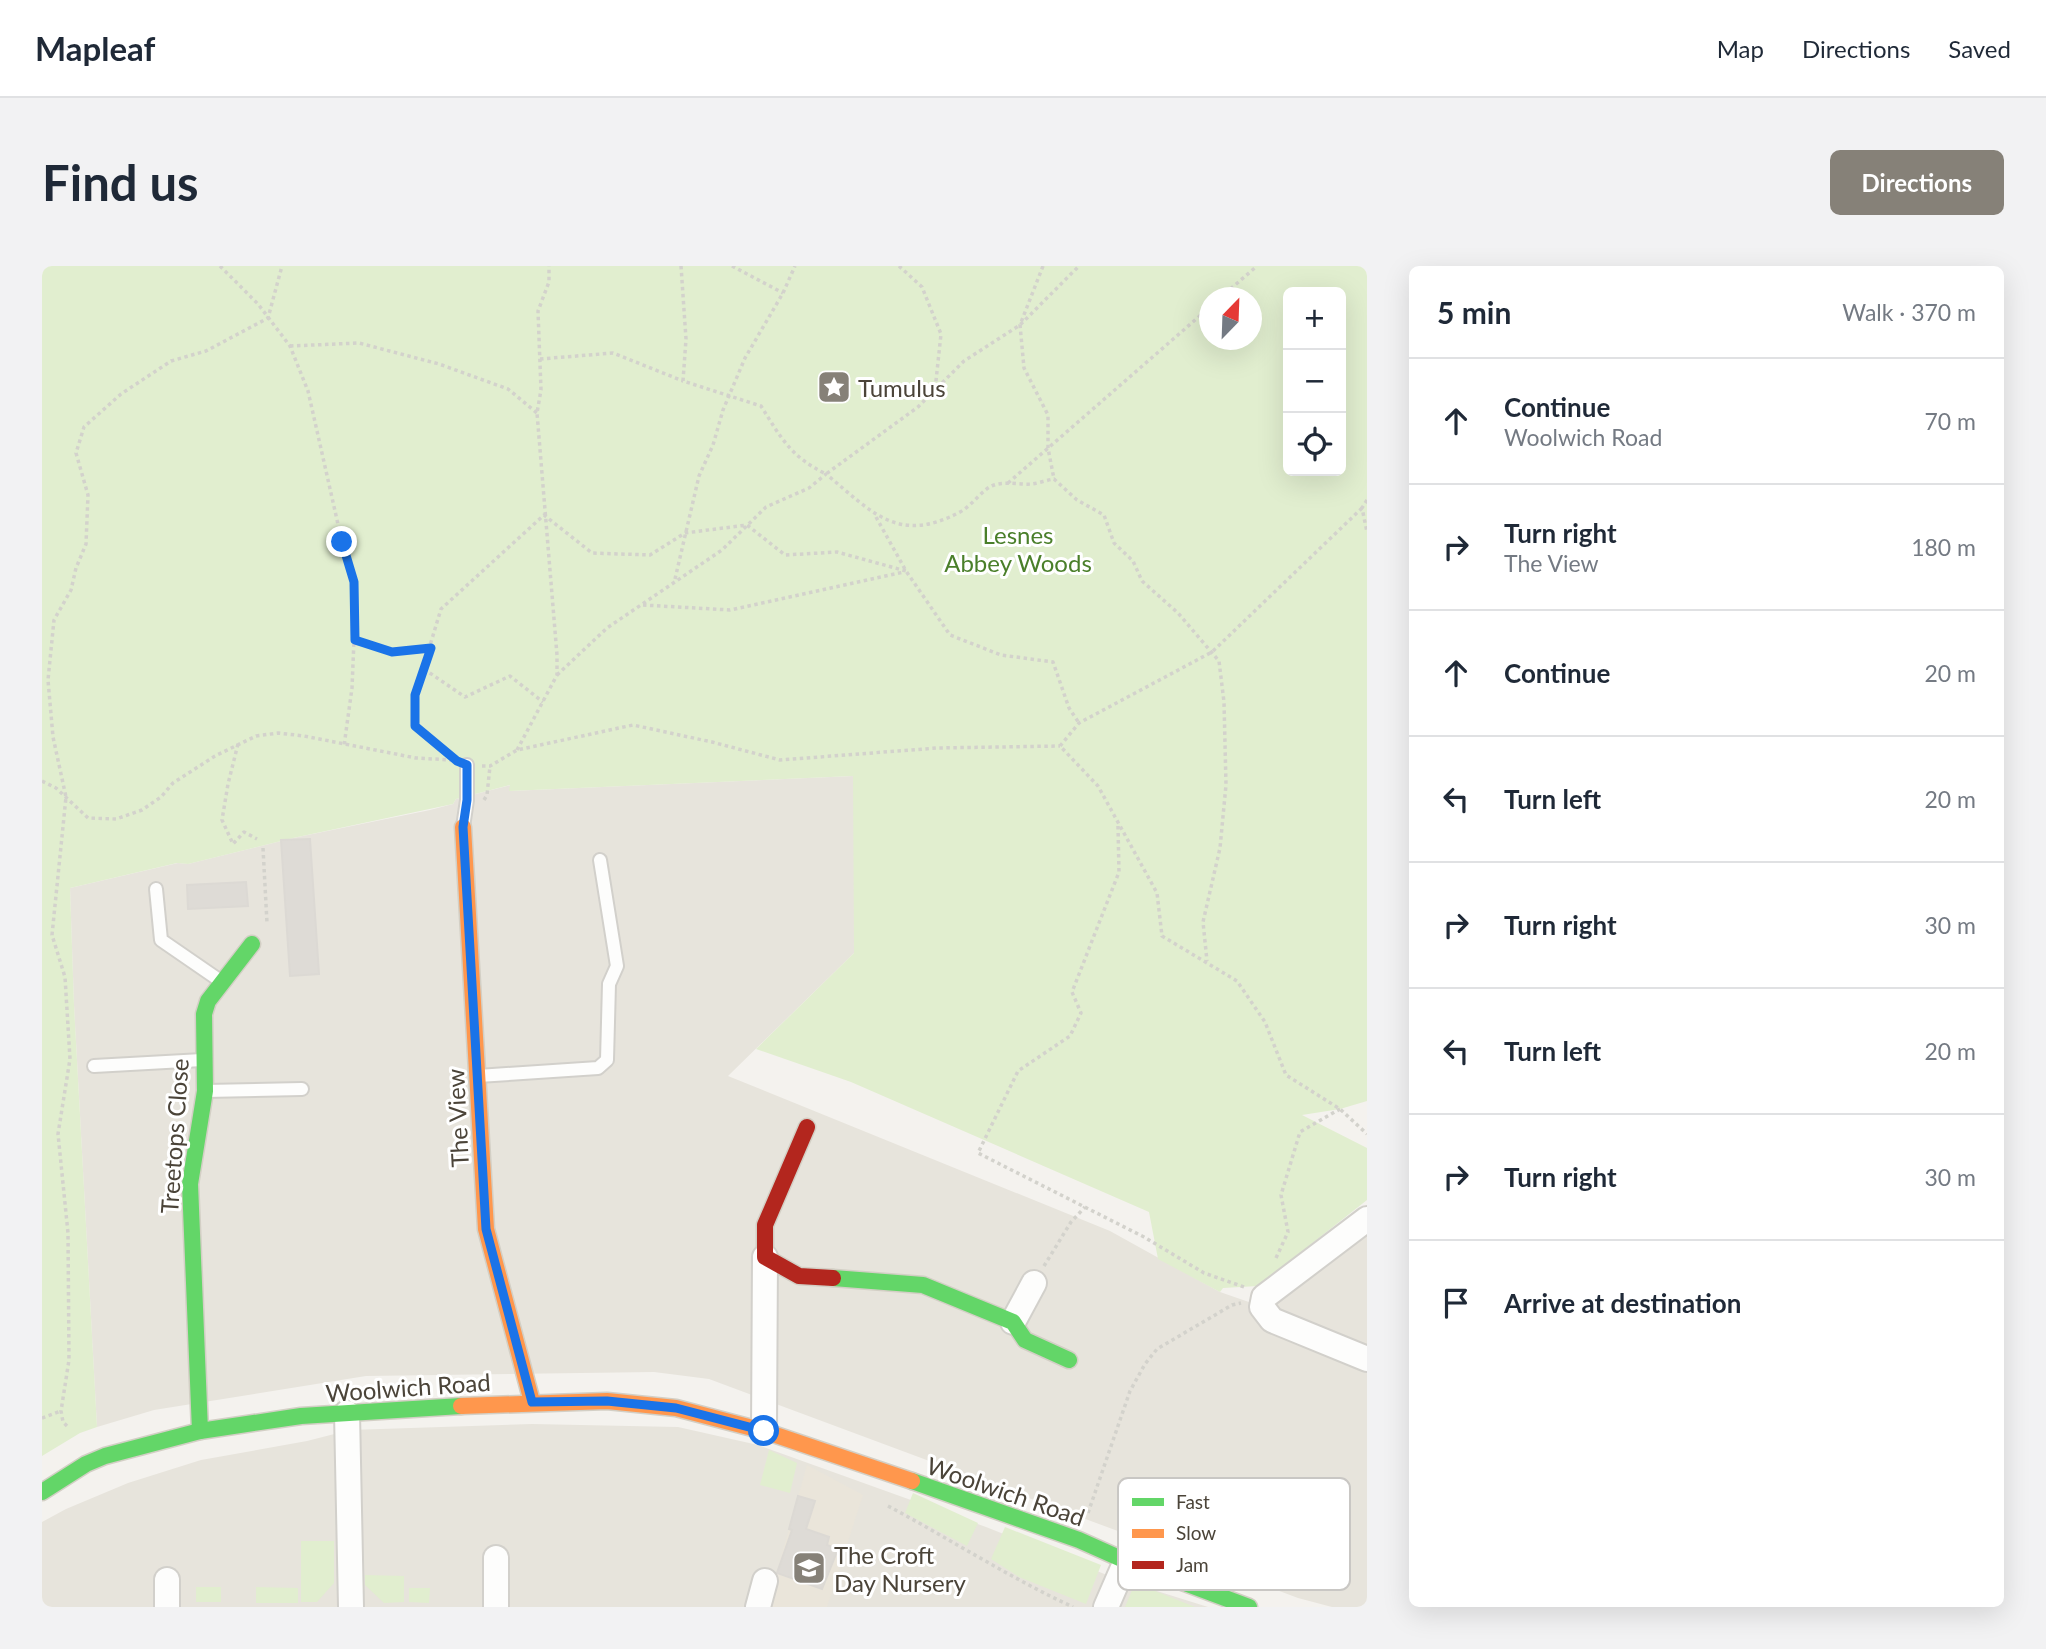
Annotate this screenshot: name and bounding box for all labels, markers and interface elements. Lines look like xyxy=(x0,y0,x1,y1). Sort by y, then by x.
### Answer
text: Mapleaf xyxy=(35,28,155,68)
text: Map xyxy=(1717,34,1764,63)
text: Directions xyxy=(1802,34,1910,63)
text: Saved xyxy=(1948,34,2011,63)
button: Directions xyxy=(1830,150,2004,215)
text: Find us xyxy=(42,153,199,211)
north arrow xyxy=(1199,287,1262,350)
map controls xyxy=(1283,287,1346,476)
button: + xyxy=(1283,287,1346,350)
text: 5 min xyxy=(1437,294,1511,330)
text: Walk · 370 m xyxy=(1842,298,1976,326)
button: − xyxy=(1283,350,1346,413)
place icon: Tumulus xyxy=(815,368,853,406)
place label: Tumulus xyxy=(858,373,946,402)
text: Continue xyxy=(1504,391,1610,423)
icon: ahead xyxy=(1437,402,1475,440)
text: 70 m xyxy=(1925,407,1976,435)
button: locate xyxy=(1283,413,1346,476)
text: Woolwich Road xyxy=(1504,423,1662,451)
text: Turn right xyxy=(1504,517,1617,549)
park label: Lesnes Abbey Woods xyxy=(944,520,1092,577)
route end xyxy=(326,526,357,557)
icon: right xyxy=(1437,528,1475,566)
text: 180 m xyxy=(1911,533,1976,561)
text: The View xyxy=(1504,549,1599,577)
icon: ahead xyxy=(1437,654,1475,692)
text: Continue xyxy=(1504,657,1610,689)
text: 20 m xyxy=(1925,659,1976,687)
icon: left xyxy=(1437,780,1475,818)
text: Turn left xyxy=(1504,783,1601,815)
text: 20 m xyxy=(1925,785,1976,813)
icon: right xyxy=(1437,906,1475,944)
text: Turn right xyxy=(1504,909,1617,941)
text: 30 m xyxy=(1925,911,1976,939)
icon: left xyxy=(1437,1032,1475,1070)
text: Turn left xyxy=(1504,1035,1601,1067)
text: 20 m xyxy=(1925,1037,1976,1065)
street label: Treetops Close xyxy=(154,1057,194,1215)
street label: The View xyxy=(440,1068,474,1168)
icon: right xyxy=(1437,1158,1475,1196)
text: Turn right xyxy=(1504,1161,1617,1193)
text: 30 m xyxy=(1925,1163,1976,1191)
icon: arrive xyxy=(1437,1284,1475,1322)
text: Arrive at destination xyxy=(1504,1287,1741,1319)
street label: Woolwich Road xyxy=(325,1367,491,1407)
route start xyxy=(748,1415,779,1446)
street label: Woolwich Road xyxy=(923,1450,1089,1532)
legend xyxy=(1118,1478,1350,1590)
text: Fast xyxy=(1176,1490,1210,1513)
text: Slow xyxy=(1176,1521,1216,1544)
place label: The Croft Day Nursery xyxy=(834,1540,966,1597)
school or university icon: The Croft Day Nursery xyxy=(790,1549,828,1587)
text: Jam xyxy=(1176,1553,1209,1576)

